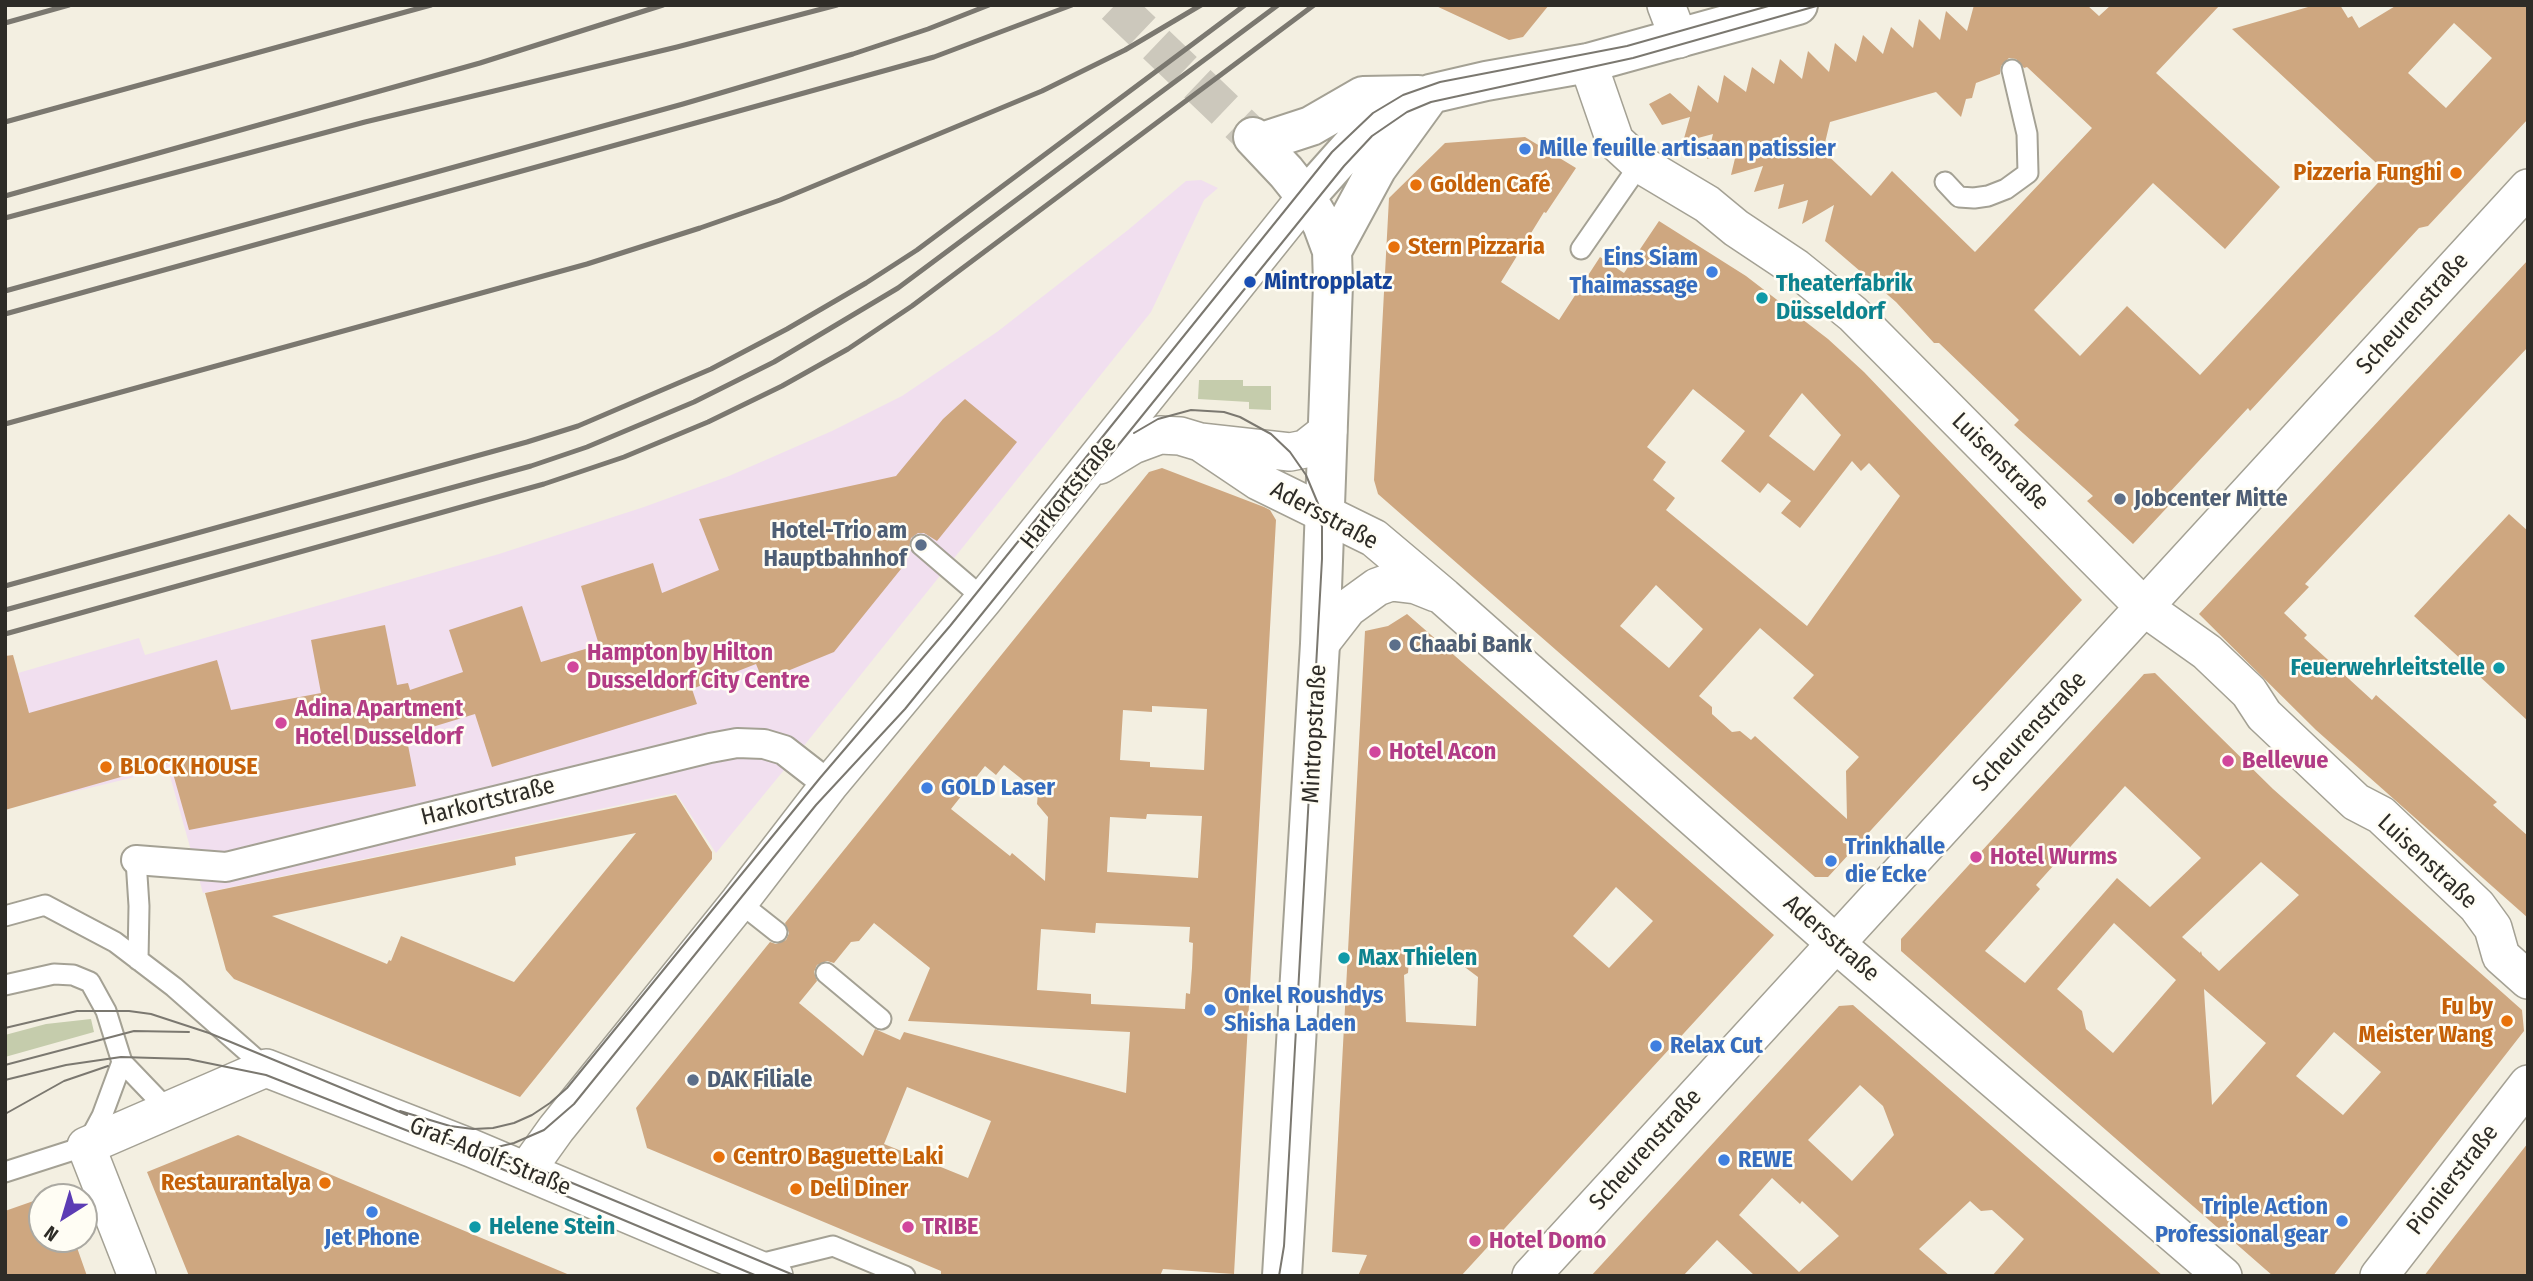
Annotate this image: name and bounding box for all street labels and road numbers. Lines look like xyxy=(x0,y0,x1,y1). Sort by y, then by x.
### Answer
street label: Scheurenstraße xyxy=(2351,247,2475,381)
street label: Luisenstraße xyxy=(1945,407,2055,517)
street label: Harkortstraße xyxy=(1015,431,1123,555)
street label: Adersstraße xyxy=(1265,476,1383,556)
street label: Mintropstraße xyxy=(1297,664,1333,804)
street label: Scheurenstraße xyxy=(1967,666,2093,798)
street label: Harkortstraße xyxy=(418,771,558,833)
street label: Luisenstraße xyxy=(2371,809,2483,915)
street label: Adersstraße xyxy=(1777,890,1885,988)
street label: Scheurenstraße xyxy=(1584,1083,1708,1217)
street label: Graf-Adolf-Straße xyxy=(405,1111,575,1203)
street label: Pionierstraße xyxy=(2401,1119,2505,1241)

